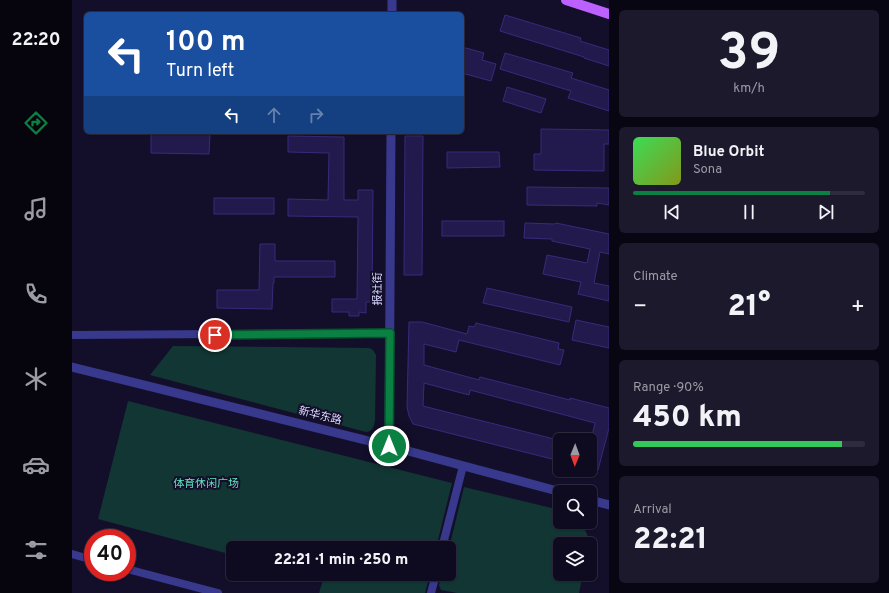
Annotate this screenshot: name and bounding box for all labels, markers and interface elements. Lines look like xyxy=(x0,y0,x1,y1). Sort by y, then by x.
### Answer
text: 39 xyxy=(717,22,781,88)
text: 100 m xyxy=(166,25,246,61)
icon: left xyxy=(100,28,152,80)
text: 22:20 xyxy=(11,29,61,52)
text: Turn left xyxy=(166,60,234,83)
text: km/h xyxy=(733,81,765,97)
icon: left xyxy=(221,104,243,126)
icon: ahead xyxy=(263,104,285,126)
icon: right xyxy=(305,104,327,126)
icon: directions xyxy=(22,109,50,137)
text: Blue Orbit xyxy=(693,143,764,162)
text: Sona xyxy=(693,162,722,178)
icon: music xyxy=(22,195,50,223)
icon: previous xyxy=(661,201,683,223)
icon: pause xyxy=(738,201,760,223)
icon: next xyxy=(815,201,837,223)
text: Climate xyxy=(633,269,678,285)
street label: 报社街 xyxy=(371,273,385,306)
icon: phone xyxy=(22,280,50,308)
text: 21° xyxy=(727,289,771,326)
text: − xyxy=(633,294,647,321)
text: + xyxy=(851,294,865,321)
pin xyxy=(198,318,232,352)
icon: arrive xyxy=(204,324,226,346)
icon: climate xyxy=(22,365,50,393)
text: Range · 90% xyxy=(633,380,704,396)
text: 450 km xyxy=(633,400,742,437)
street label: 新华东路 xyxy=(297,404,343,428)
position arrow xyxy=(368,425,410,467)
north arrow xyxy=(553,433,597,477)
map controls xyxy=(553,433,597,581)
icon: car xyxy=(22,451,50,479)
park label: 体育休闲广场 xyxy=(173,477,239,491)
button: search xyxy=(553,485,597,529)
text: Arrival xyxy=(633,502,672,518)
text: 22:21 xyxy=(633,522,708,559)
speed limit sign: 40 xyxy=(84,529,136,581)
icon: filters xyxy=(22,536,50,564)
button: layers xyxy=(553,537,597,581)
text: 22:21 · 1 min · 250 m xyxy=(274,551,408,570)

